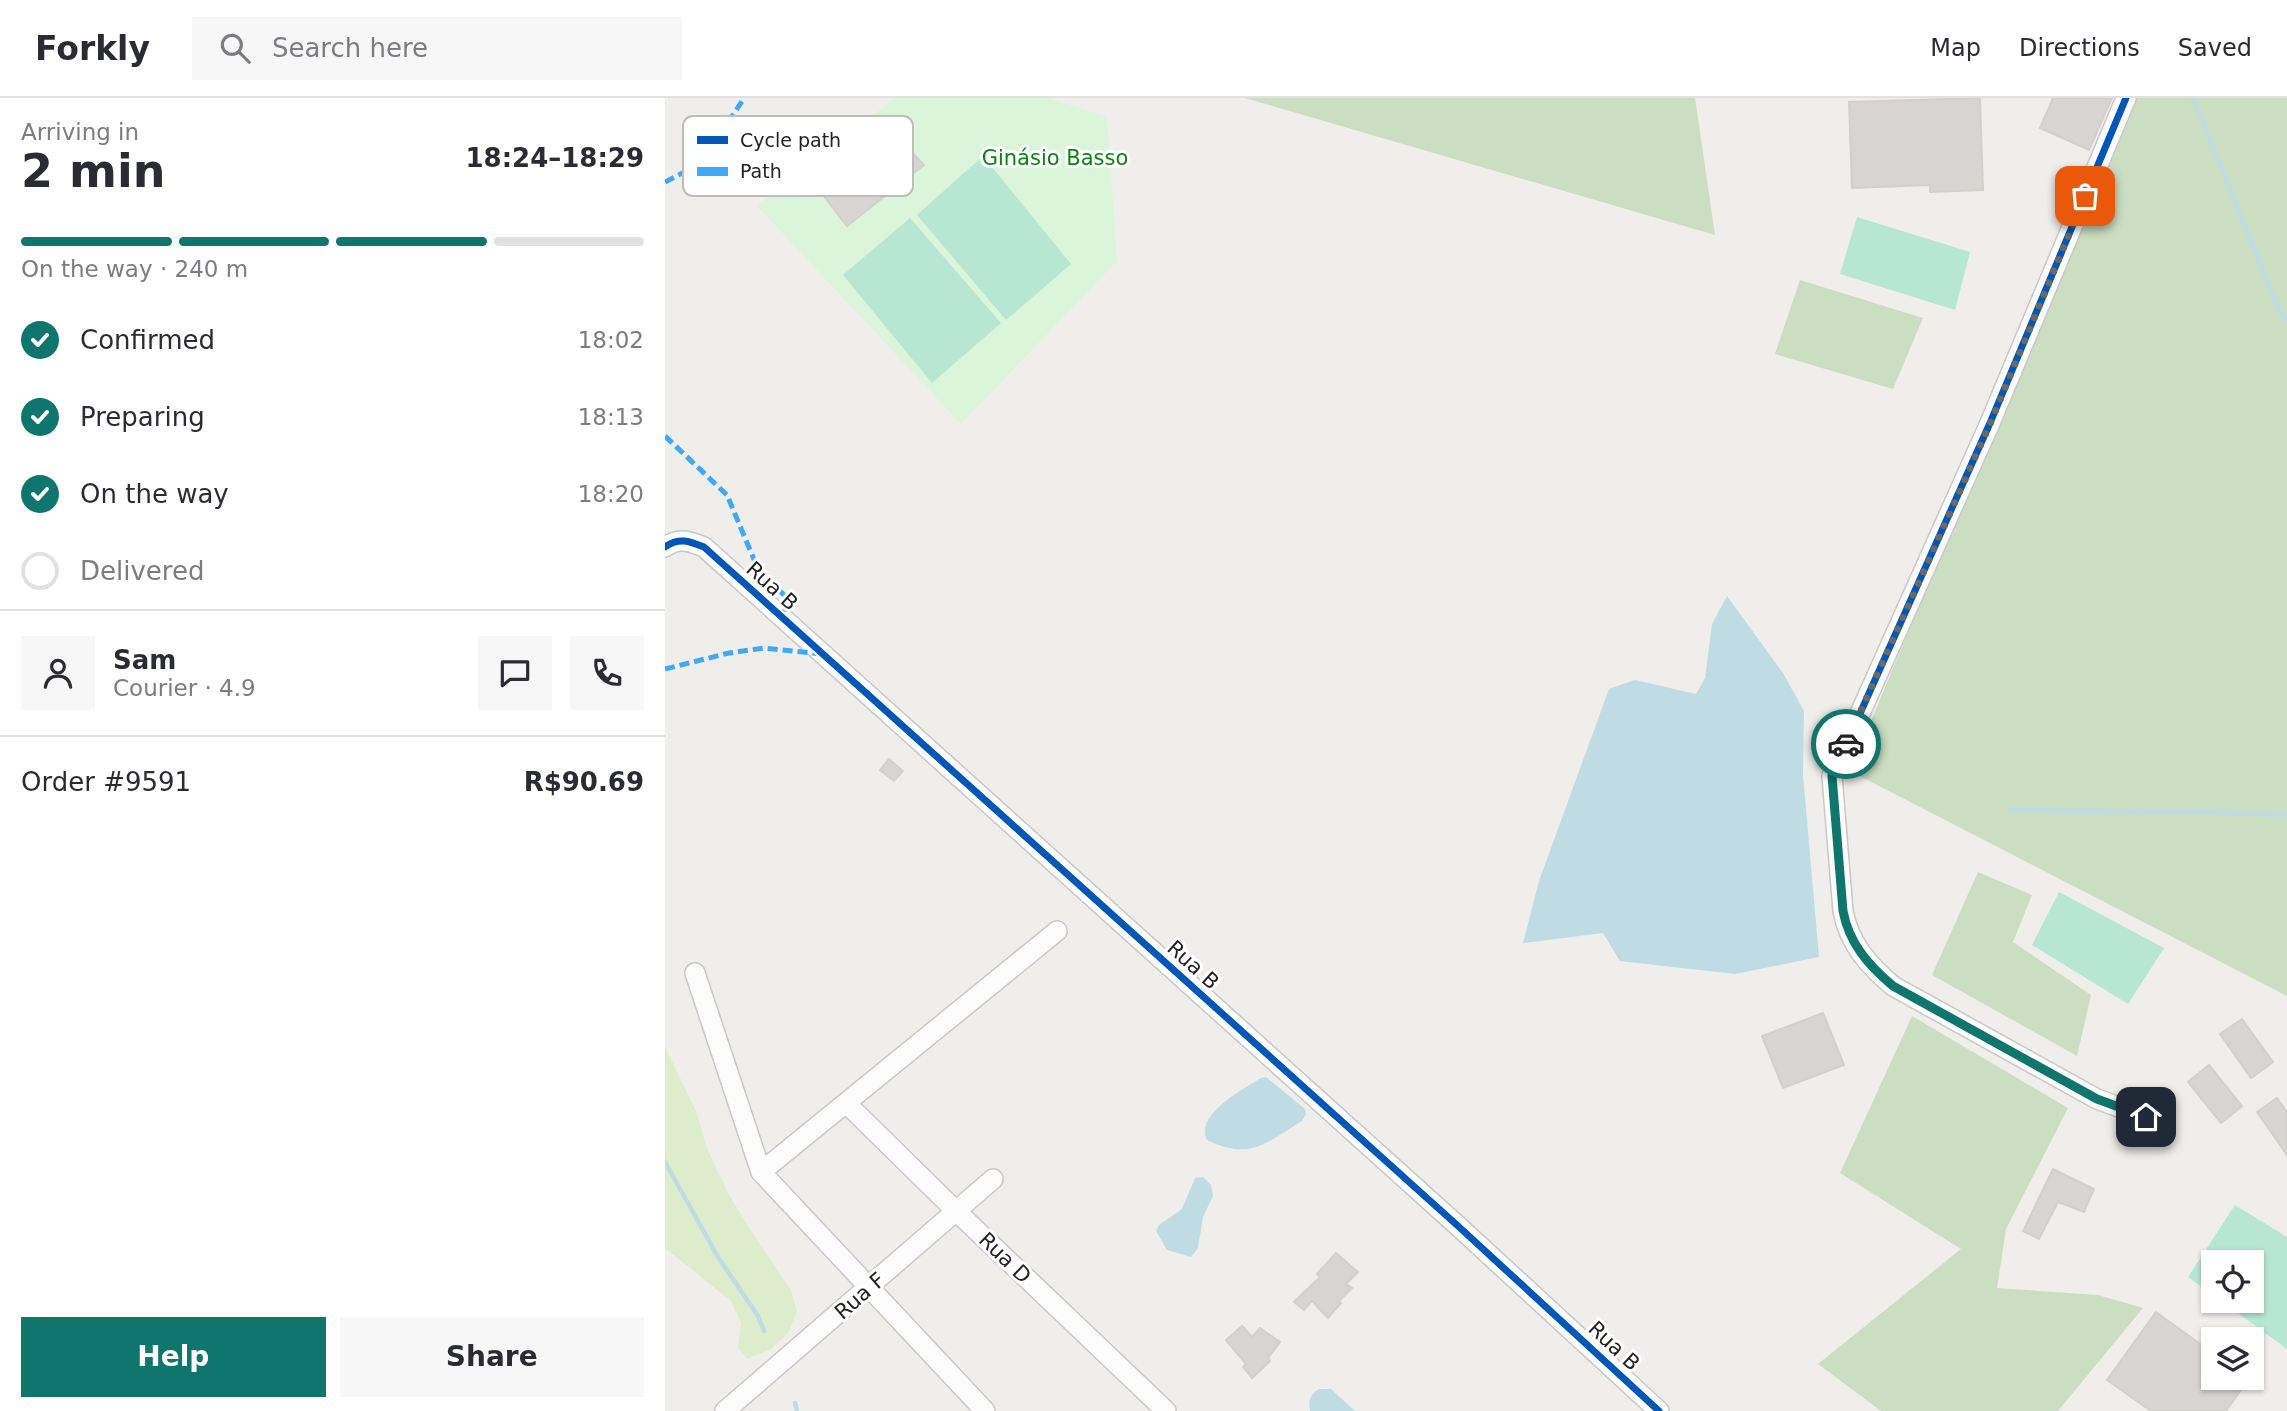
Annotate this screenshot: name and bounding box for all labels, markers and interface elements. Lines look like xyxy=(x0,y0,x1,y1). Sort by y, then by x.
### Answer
search box xyxy=(192,17,682,80)
text: Forkly xyxy=(35,29,150,68)
icon: search xyxy=(216,29,254,67)
text: Search here xyxy=(272,33,428,63)
text: Map xyxy=(1930,34,1981,62)
text: Directions xyxy=(2019,34,2140,62)
text: Saved xyxy=(2178,34,2252,62)
legend xyxy=(683,116,913,196)
text: Arriving in xyxy=(21,119,139,145)
text: Cycle path xyxy=(740,129,841,151)
text: 18:24–18:29 xyxy=(465,143,644,173)
text: 2 min xyxy=(21,144,165,198)
park label: Ginásio Basso xyxy=(982,146,1128,170)
text: Path xyxy=(740,160,782,182)
pin xyxy=(2055,166,2115,226)
icon: bag xyxy=(2066,177,2104,215)
text: On the way · 240 m xyxy=(21,256,248,282)
icon: check xyxy=(21,321,59,359)
text: Confirmed xyxy=(80,325,215,355)
text: 18:02 xyxy=(578,327,644,353)
icon: check xyxy=(21,398,59,436)
text: Preparing xyxy=(80,402,205,432)
text: 18:13 xyxy=(578,404,644,430)
icon: check xyxy=(21,475,59,513)
text: On the way xyxy=(80,479,229,509)
text: 18:20 xyxy=(578,481,644,507)
text: Delivered xyxy=(80,556,204,586)
street label: Rua B xyxy=(741,557,803,615)
button: person xyxy=(21,636,95,710)
button: chat xyxy=(478,636,552,710)
button: phone xyxy=(570,636,644,710)
text: Sam xyxy=(113,645,176,675)
text: Courier · 4.9 xyxy=(113,675,256,701)
courier xyxy=(1811,709,1881,779)
icon: car xyxy=(1827,725,1865,763)
text: Order #9591 xyxy=(21,767,191,797)
text: R$90.69 xyxy=(524,767,644,797)
street label: Rua B xyxy=(1162,936,1224,994)
pin xyxy=(2116,1087,2176,1147)
icon: home xyxy=(2127,1098,2165,1136)
street label: Rua D xyxy=(974,1228,1036,1288)
map controls xyxy=(2201,1250,2264,1390)
button: locate xyxy=(2201,1250,2264,1313)
street label: Rua F xyxy=(830,1268,890,1324)
street label: Rua B xyxy=(1584,1316,1644,1376)
button: Help xyxy=(21,1317,326,1397)
button: Share xyxy=(340,1317,644,1397)
button: layers xyxy=(2201,1327,2264,1390)

